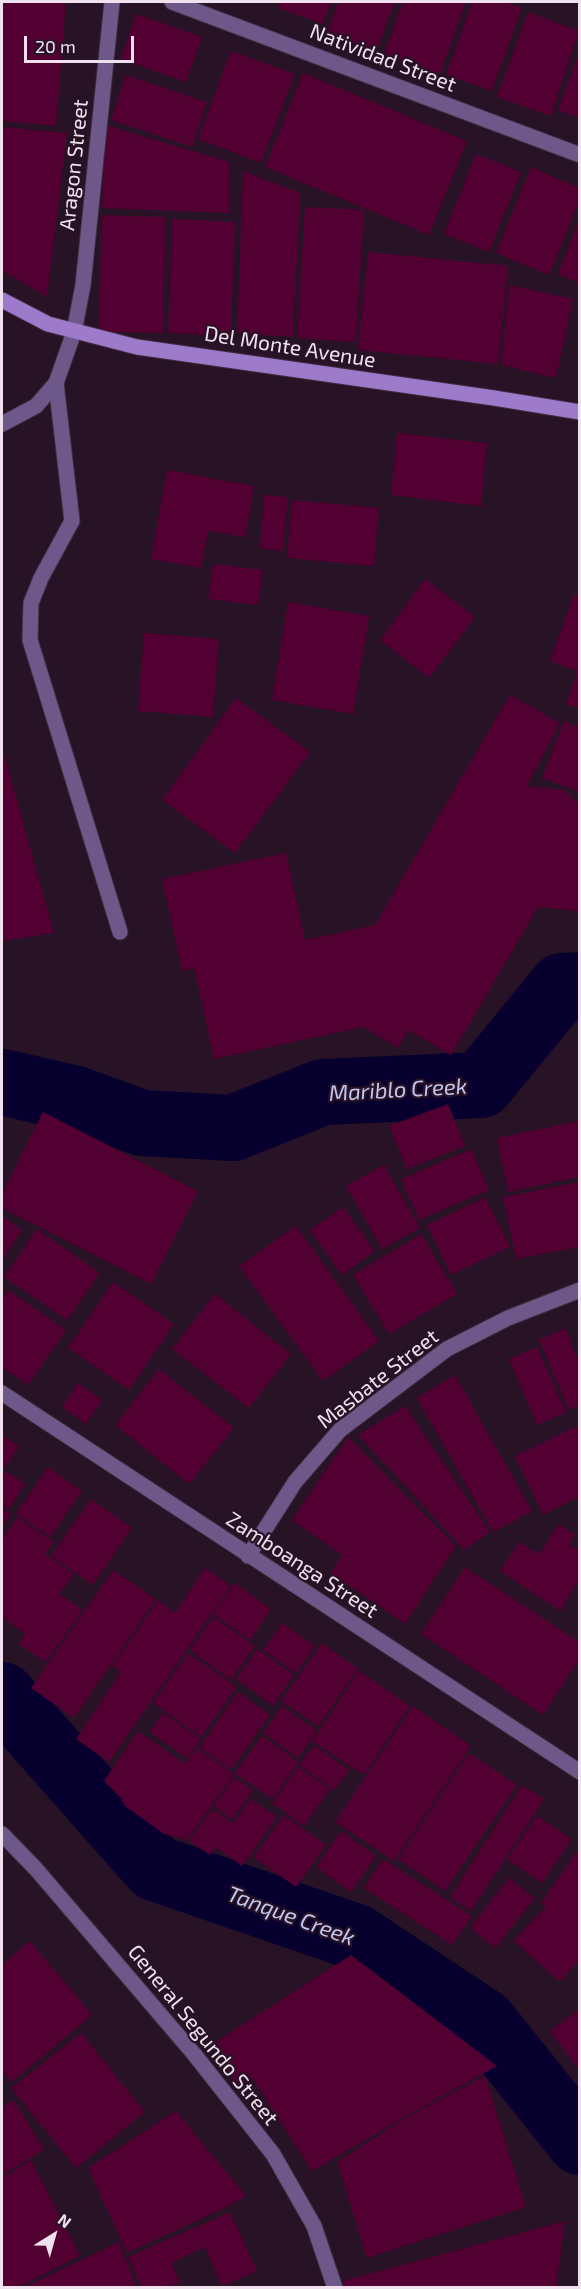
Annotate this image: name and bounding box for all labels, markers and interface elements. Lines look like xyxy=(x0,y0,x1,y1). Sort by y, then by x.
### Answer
street label: Natividad Street xyxy=(306,19,460,97)
scale bar xyxy=(27,24,136,62)
text: 20 m xyxy=(35,35,76,57)
street label: Aragon Street xyxy=(55,98,93,232)
street label: Del Monte Avenue xyxy=(203,321,377,373)
water label: Mariblo Creek xyxy=(328,1073,468,1107)
street label: Masbate Street xyxy=(313,1324,443,1434)
street label: Zamboanga Street xyxy=(221,1507,383,1623)
water label: Tanque Creek xyxy=(224,1881,358,1951)
street label: General Segundo Street xyxy=(122,1940,284,2130)
north arrow xyxy=(24,2205,84,2265)
text: N xyxy=(55,2209,75,2231)

